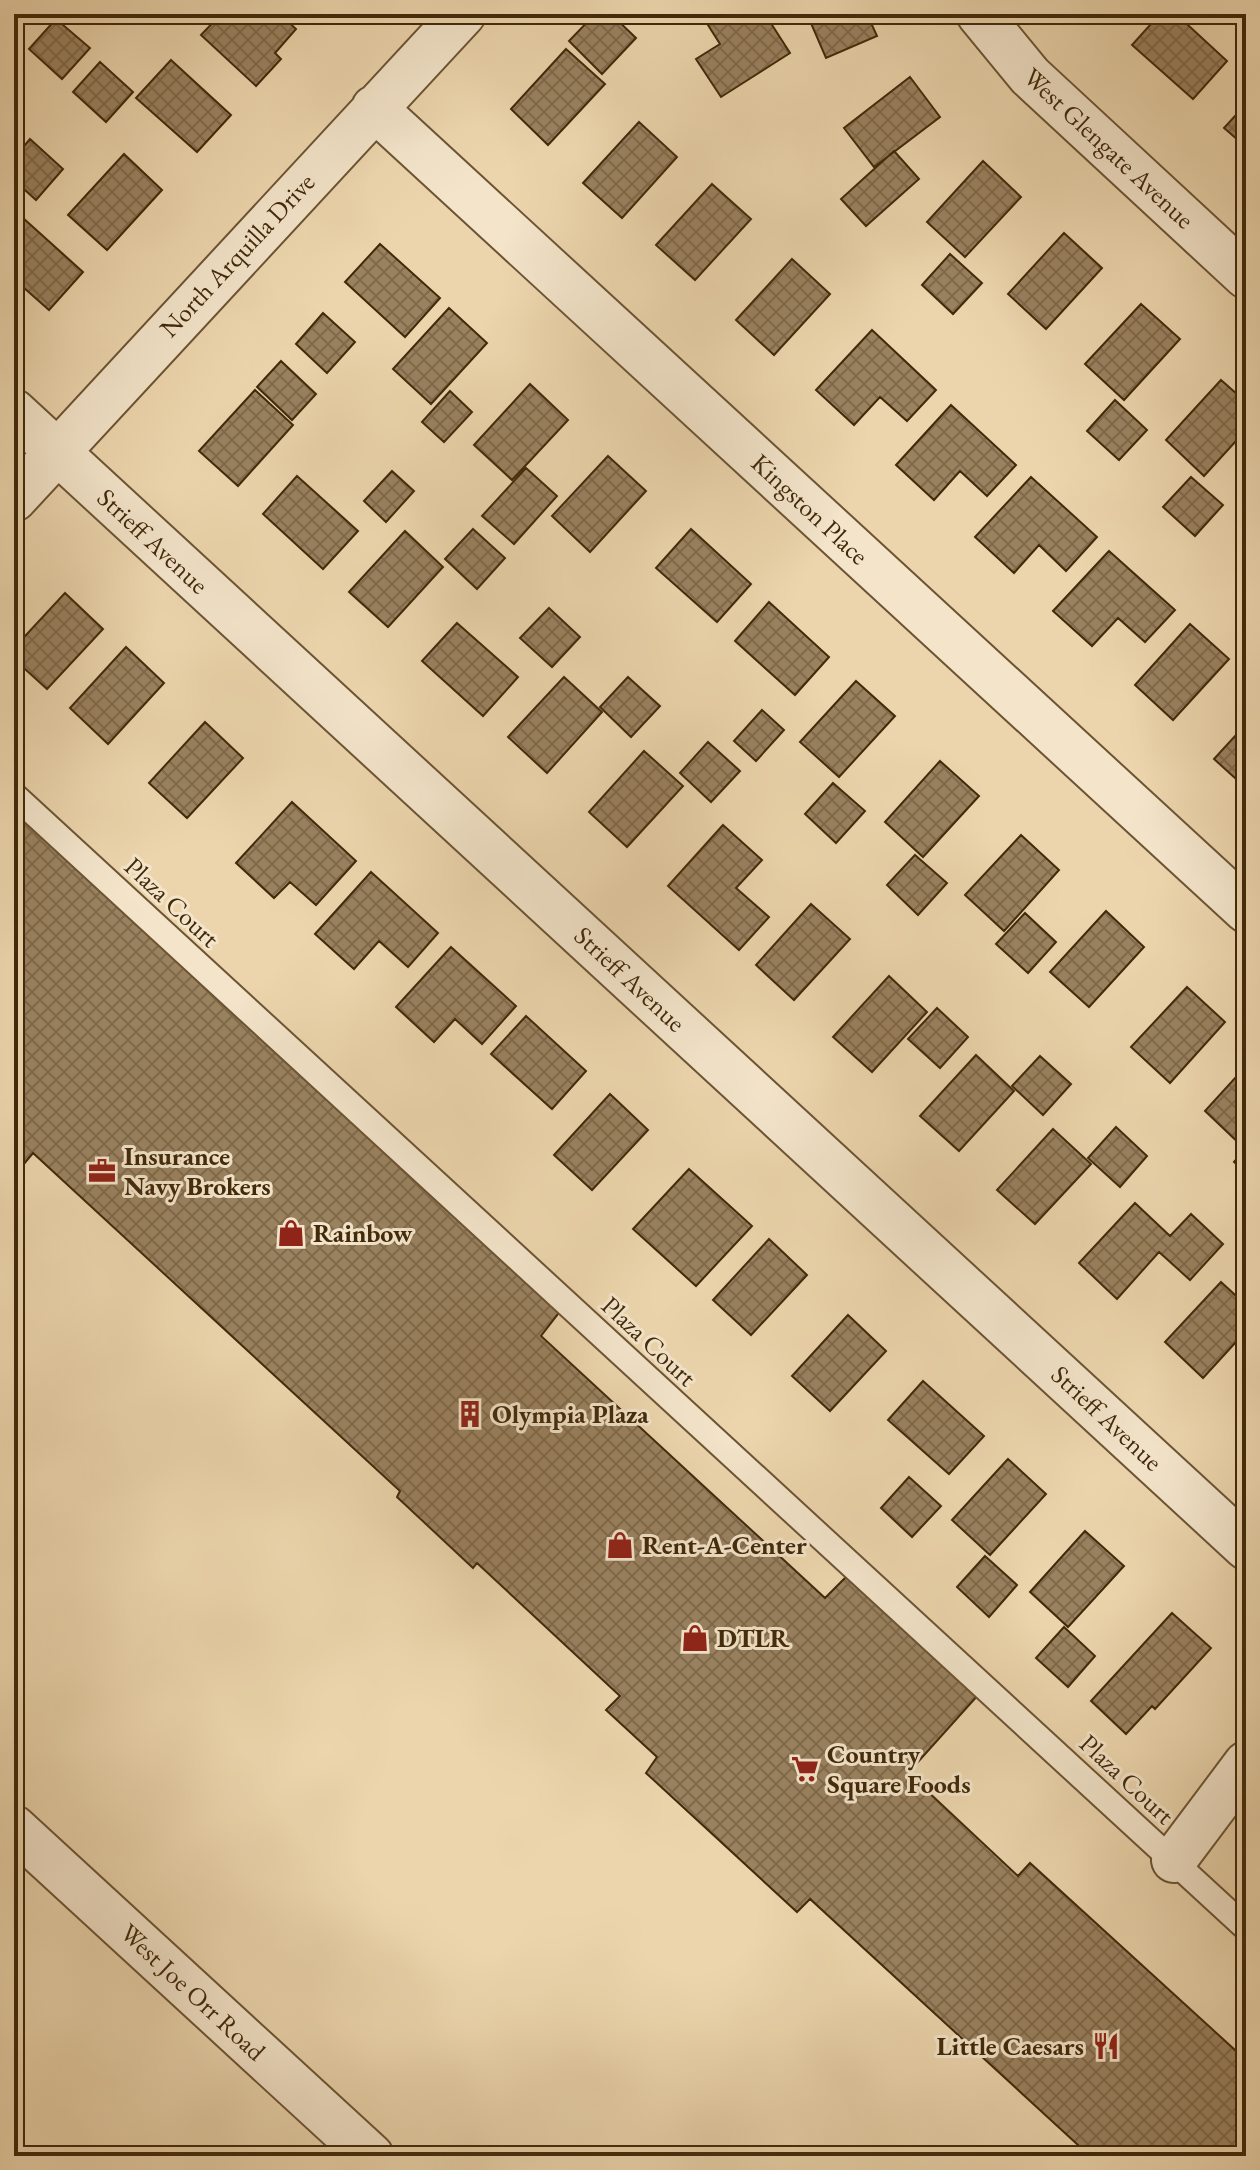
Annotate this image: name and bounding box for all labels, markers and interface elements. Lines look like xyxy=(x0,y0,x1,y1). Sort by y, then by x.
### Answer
street label: West Glengate Avenue xyxy=(1016,60,1202,236)
street label: North Arquilla Drive xyxy=(152,166,322,344)
street label: Kingston Place xyxy=(744,446,876,572)
street label: Strieff Avenue xyxy=(90,481,216,601)
street label: Plaza Court xyxy=(117,849,227,955)
street label: Strieff Avenue xyxy=(567,919,693,1039)
place label: Insurance Navy Brokers xyxy=(124,1139,271,1203)
office icon: Insurance Navy Brokers xyxy=(87,1156,117,1186)
place label: Rainbow xyxy=(313,1216,413,1250)
shop icon: Rainbow xyxy=(276,1218,306,1248)
street label: Plaza Court xyxy=(594,1288,704,1394)
street label: Strieff Avenue xyxy=(1044,1358,1170,1478)
place label: Olympia Plaza xyxy=(492,1397,649,1431)
building icon: Olympia Plaza xyxy=(455,1399,485,1429)
place label: Rent-A-Center xyxy=(642,1528,807,1562)
shop icon: Rent-A-Center xyxy=(605,1530,635,1560)
place label: DTLR xyxy=(717,1621,790,1655)
shop icon: DTLR xyxy=(680,1623,710,1653)
street label: Plaza Court xyxy=(1072,1726,1182,1832)
place label: Country Square Foods xyxy=(827,1737,971,1801)
supermarket icon: Country Square Foods xyxy=(790,1754,820,1784)
street label: West Joe Orr Road xyxy=(113,1916,274,2069)
place label: Little Caesars xyxy=(936,2029,1084,2063)
restaurant icon: Little Caesars xyxy=(1091,2031,1121,2061)

